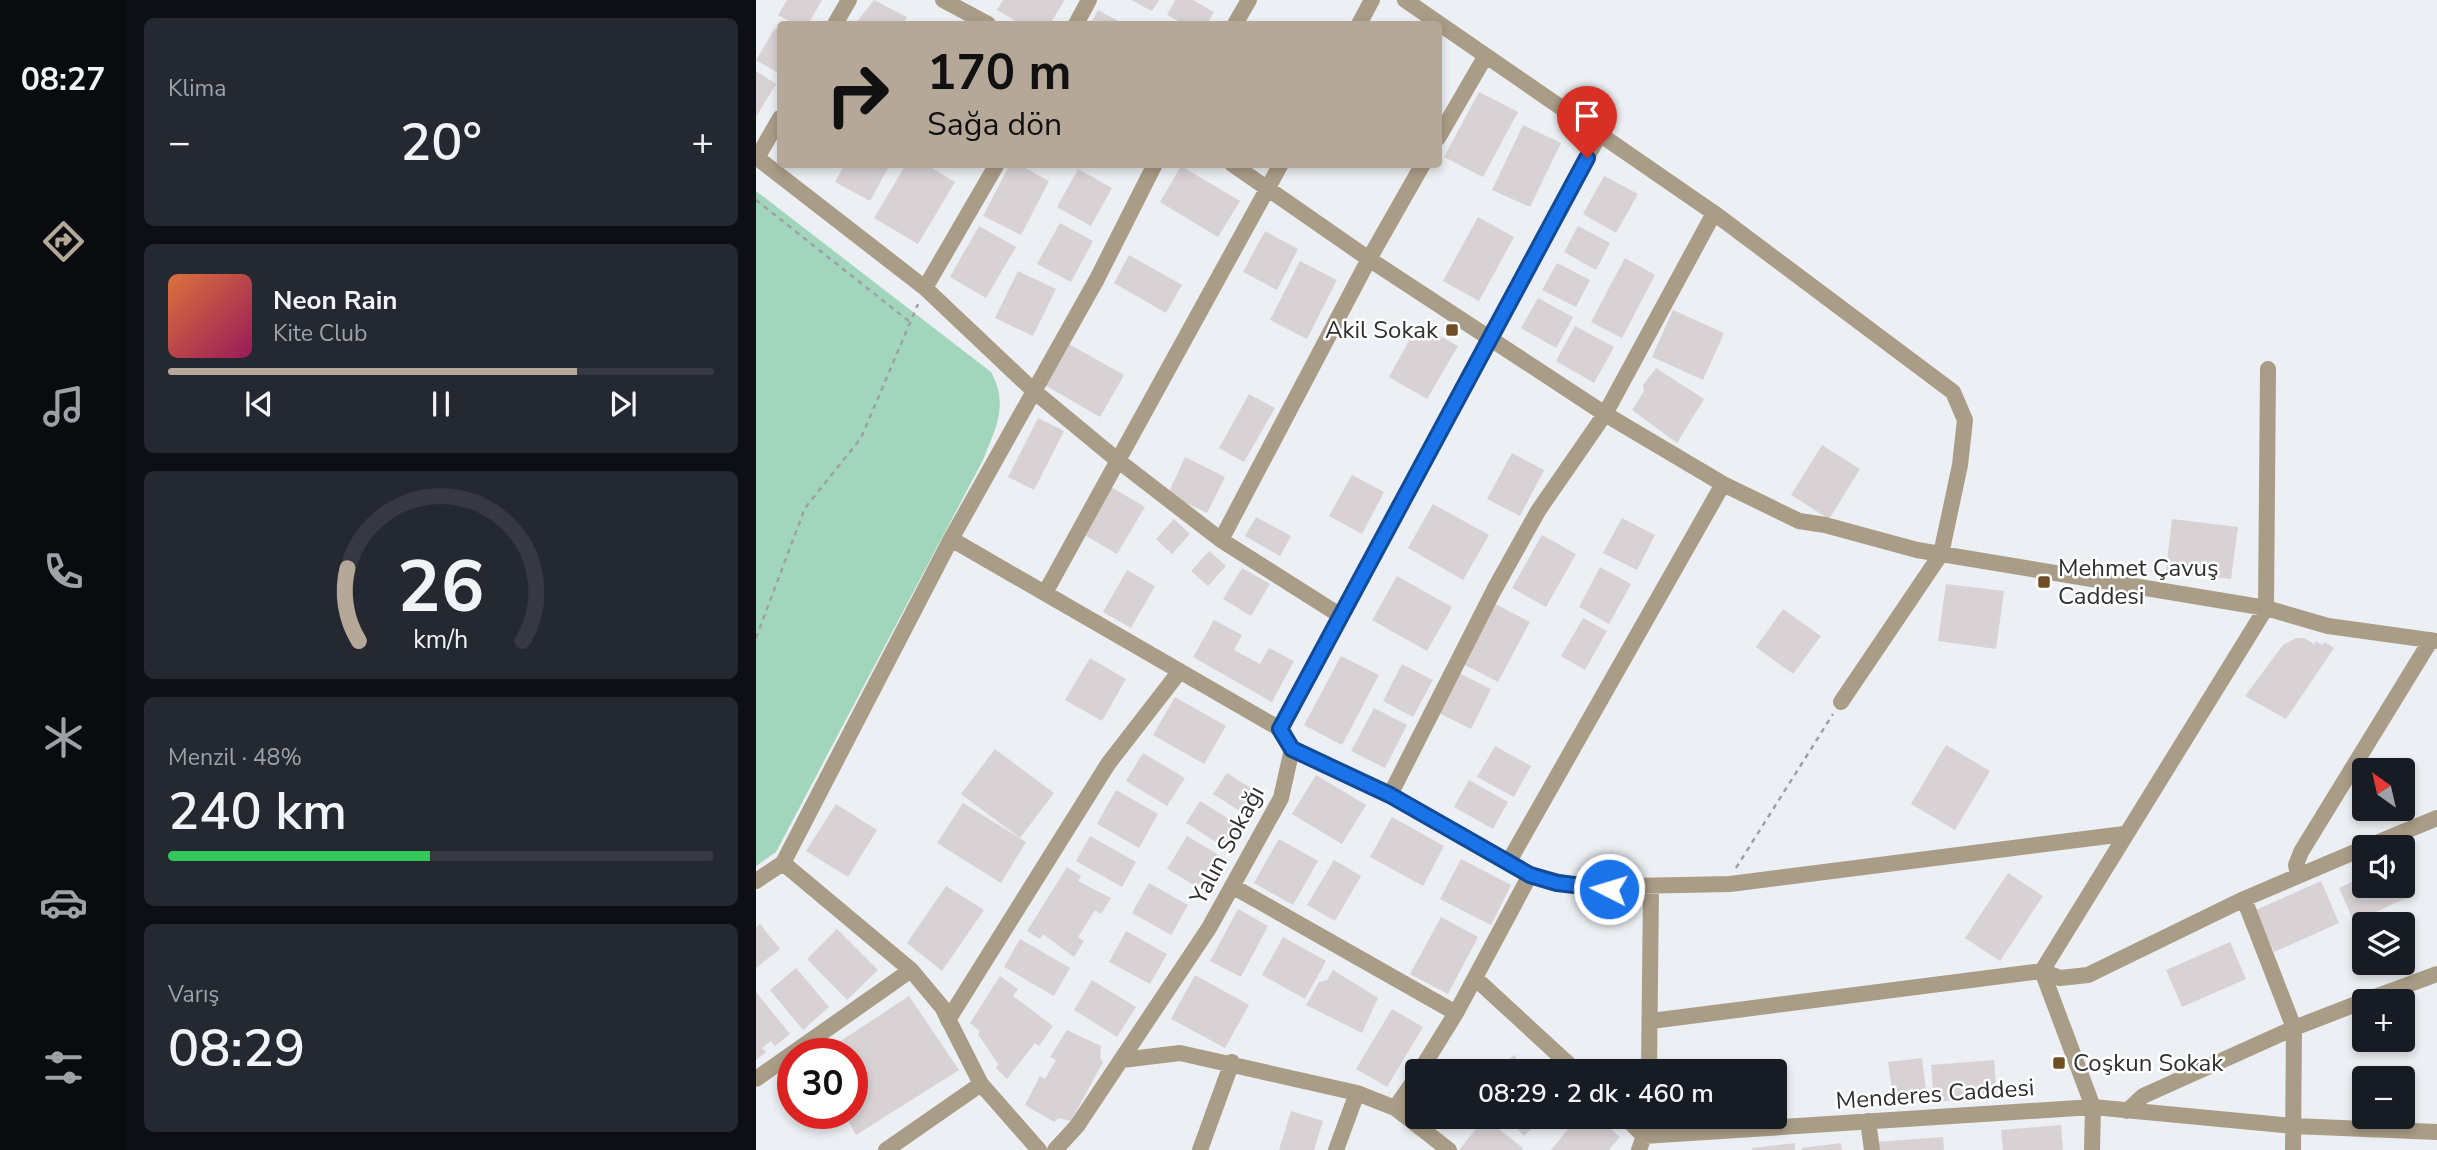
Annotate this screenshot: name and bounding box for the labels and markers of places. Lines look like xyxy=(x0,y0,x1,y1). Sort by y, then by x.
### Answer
pin xyxy=(1557,86,1617,158)
place label: Akil Sokak xyxy=(1325,314,1439,346)
marker: Akil Sokak xyxy=(1444,322,1460,338)
place label: Mehmet Çavuş Caddesi xyxy=(2058,552,2219,612)
marker: Mehmet Çavuş Caddesi xyxy=(2036,574,2052,590)
place label: Coşkun Sokak xyxy=(2073,1047,2224,1079)
marker: Coşkun Sokak xyxy=(2051,1055,2067,1071)

